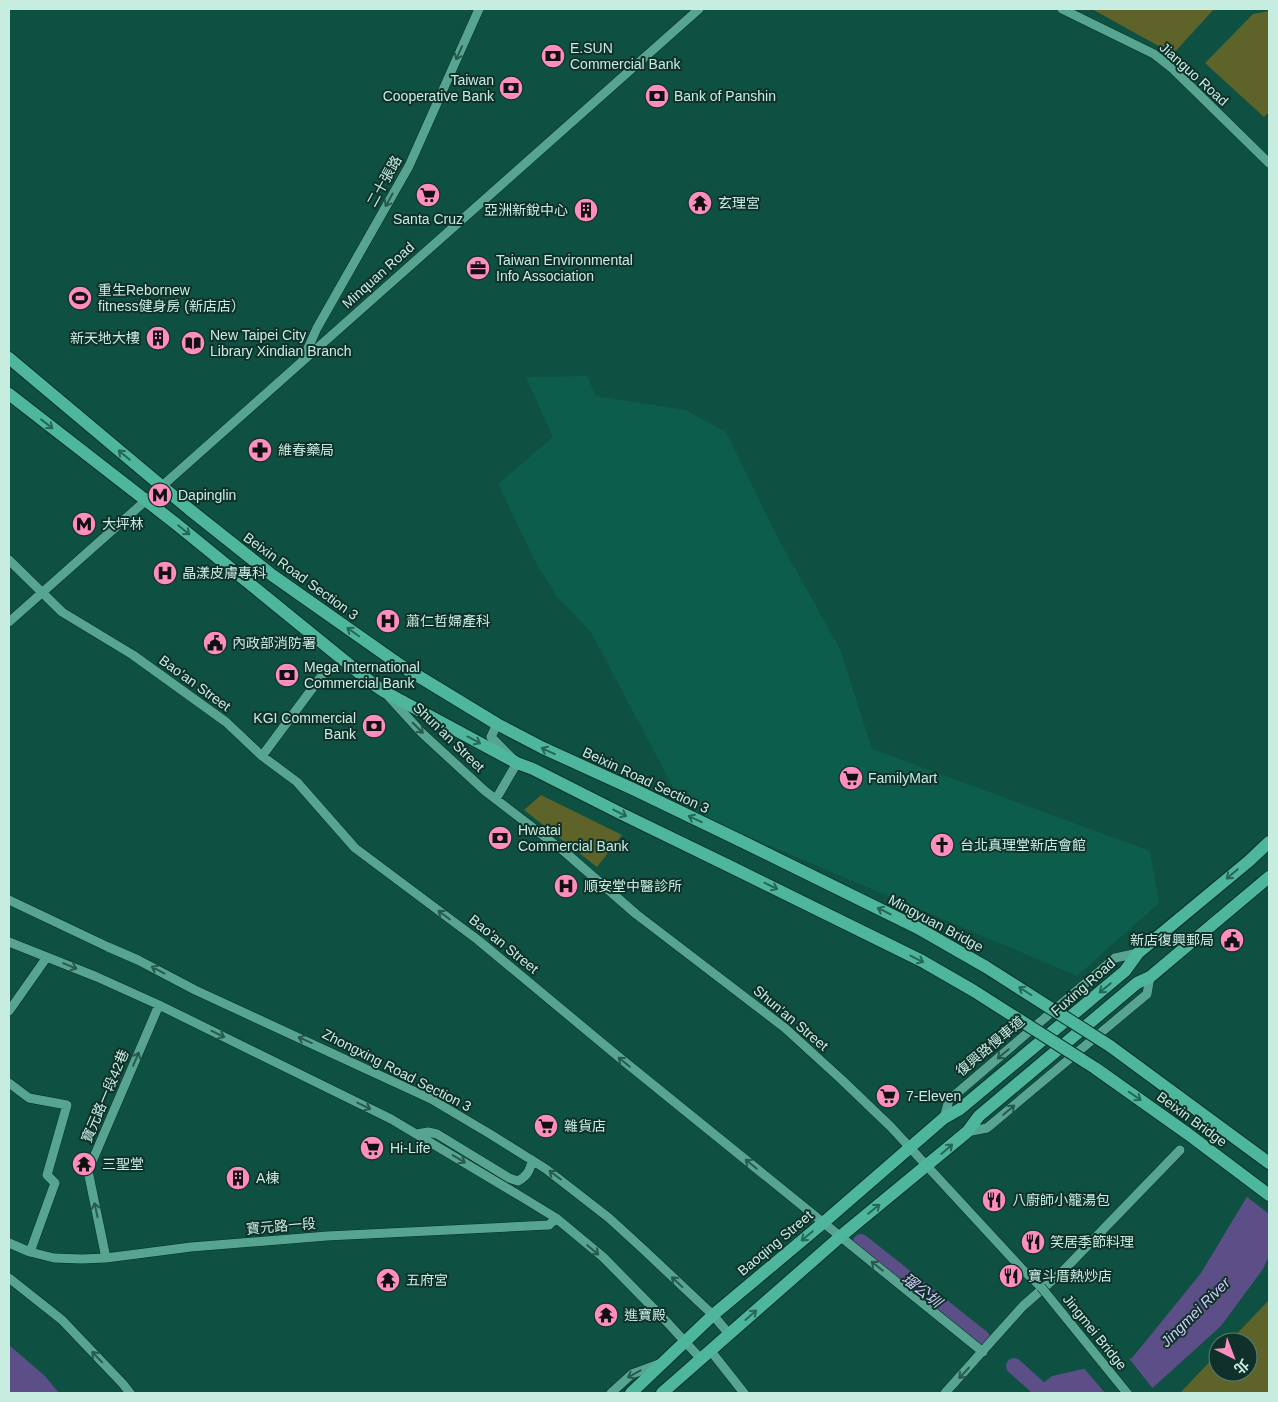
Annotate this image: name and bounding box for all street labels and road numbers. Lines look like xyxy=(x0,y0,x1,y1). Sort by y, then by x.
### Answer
street label: Jianguo Road xyxy=(1157,39,1231,109)
street label: 二十張路 xyxy=(363,153,405,209)
street label: Minquan Road xyxy=(339,239,417,311)
street label: Beixin Road Section 3 xyxy=(241,529,362,623)
street label: Bao'an Street xyxy=(156,652,234,714)
street label: Shun’an Street xyxy=(410,699,488,775)
street label: Beixin Road Section 3 xyxy=(580,744,712,816)
street label: Mingyuan Bridge xyxy=(886,891,986,955)
street label: Bao'an Street xyxy=(466,911,542,977)
street label: Fuxing Road xyxy=(1048,955,1118,1019)
street label: Shun’an Street xyxy=(750,982,832,1054)
street label: 復興路慢車道 xyxy=(953,1013,1027,1079)
street label: Zhongxing Road Section 3 xyxy=(320,1025,474,1115)
street label: 寶元路一段42巷 xyxy=(78,1047,132,1145)
street label: Beixin Bridge xyxy=(1154,1088,1230,1150)
street label: Baoqing Street xyxy=(734,1207,816,1279)
street label: 寶元路一段 xyxy=(245,1215,317,1237)
street label: Jingmei Bridge xyxy=(1060,1291,1130,1373)

